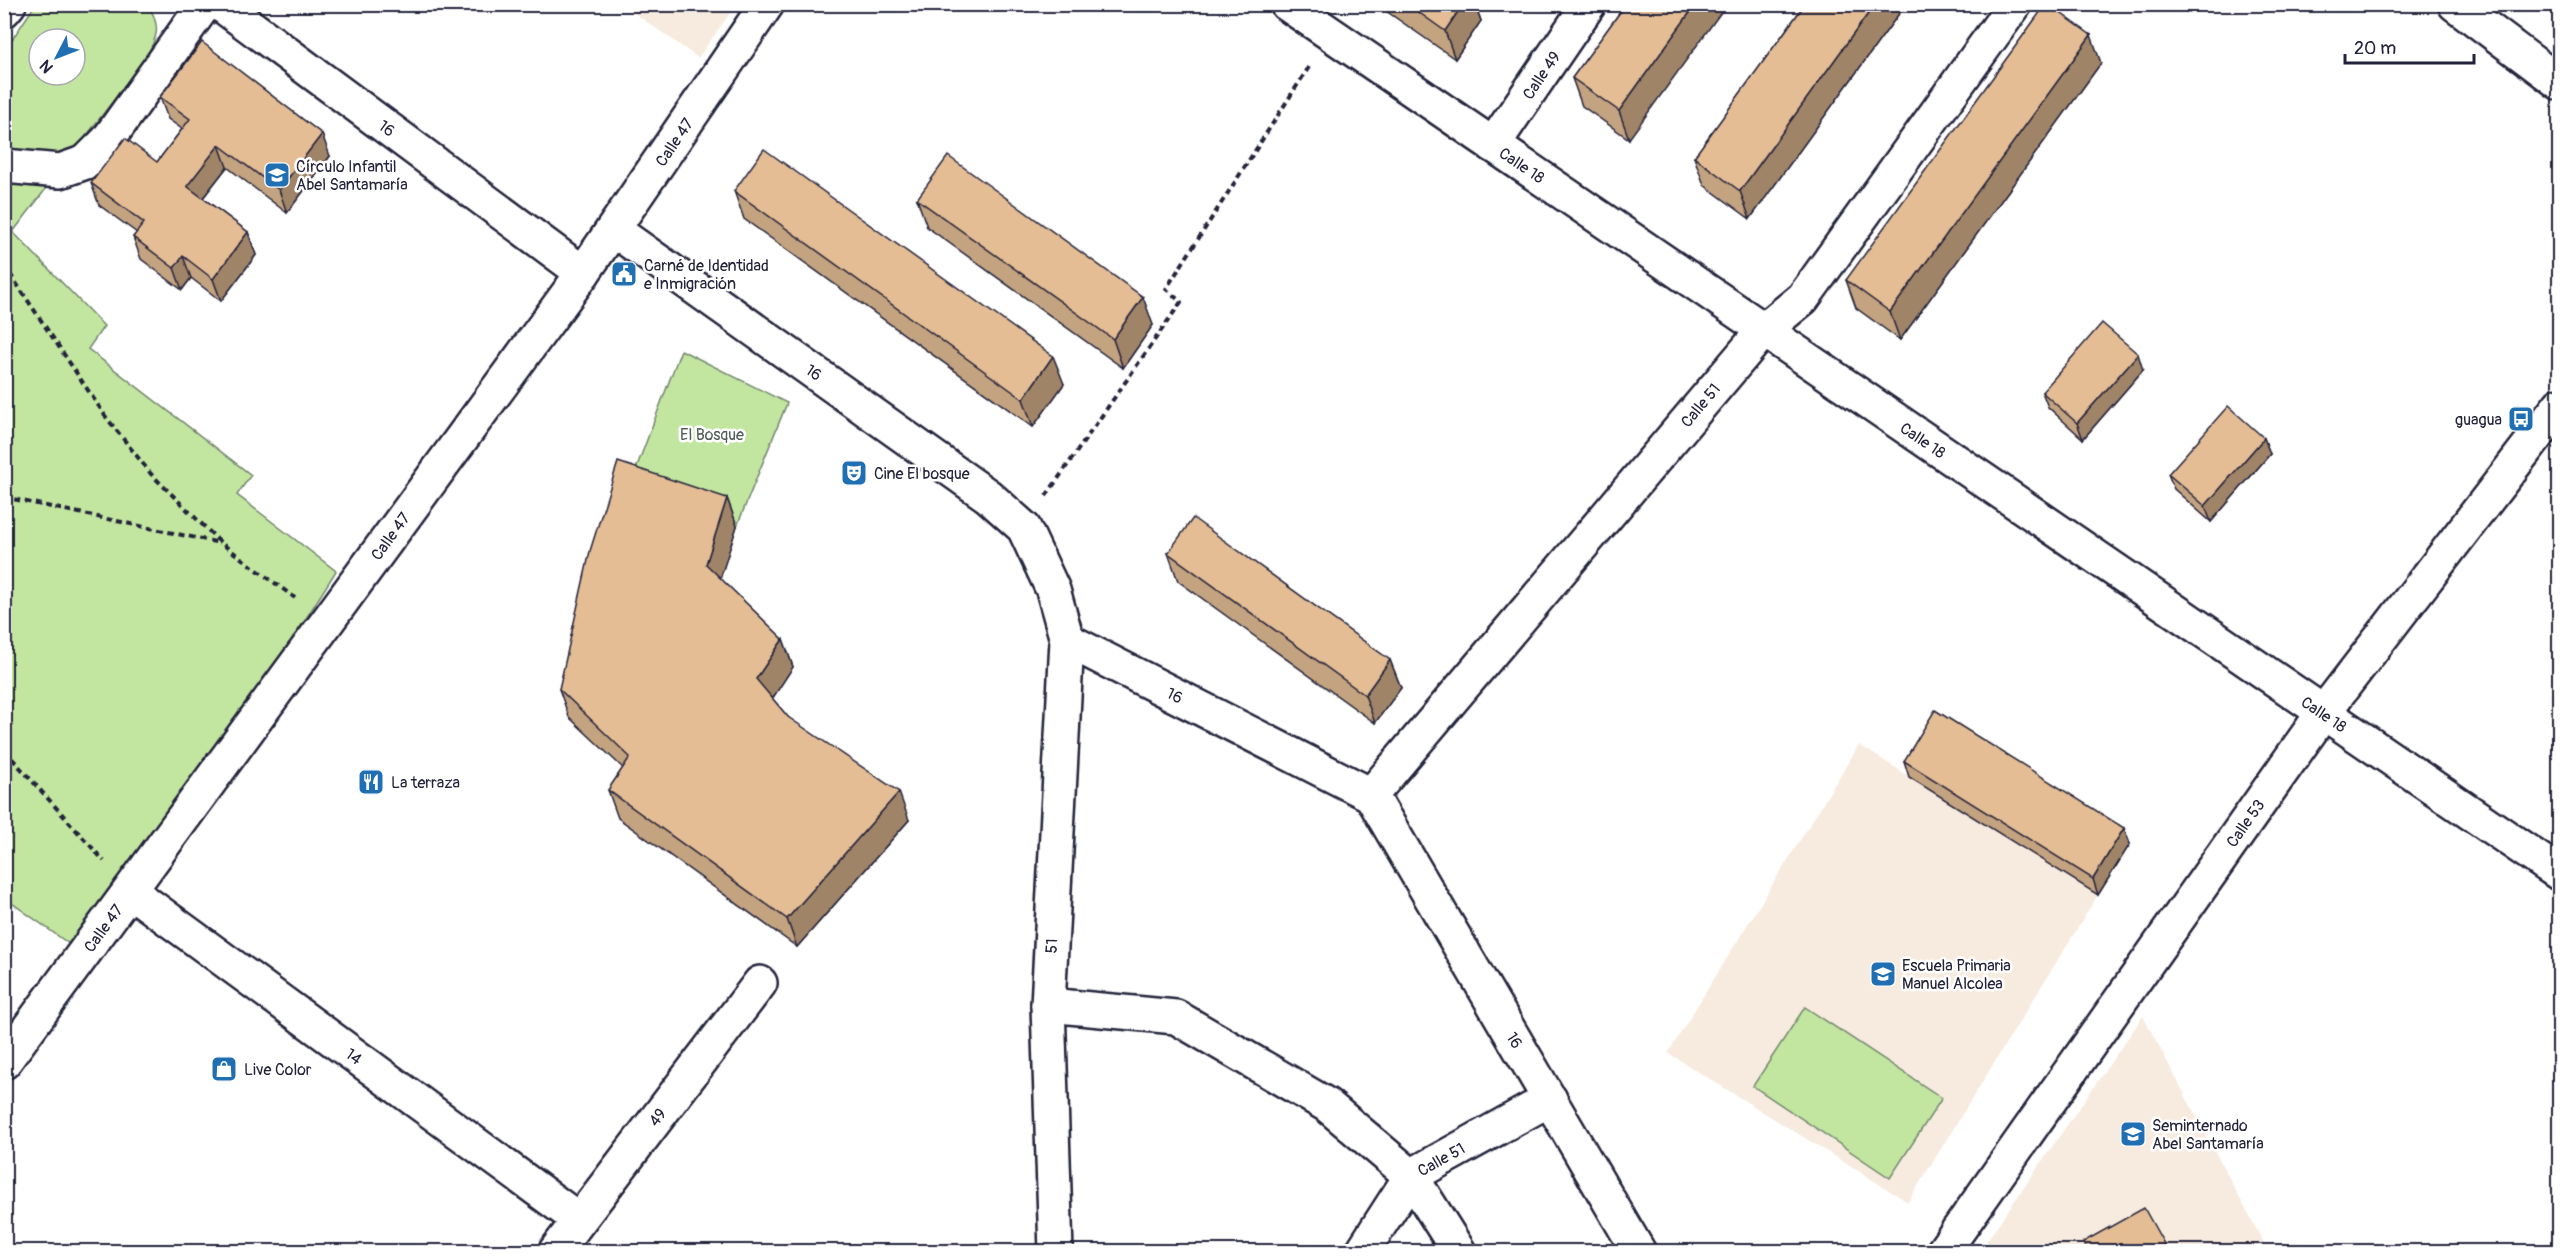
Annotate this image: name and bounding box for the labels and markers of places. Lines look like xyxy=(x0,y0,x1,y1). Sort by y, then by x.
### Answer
place label: Círculo Infantil Abel Santamaría xyxy=(296,157,408,195)
school or university icon: Círculo Infantil Abel Santamaría xyxy=(262,160,292,190)
place label: Carné de Identidad e Inmigración xyxy=(644,256,769,294)
public building icon: Carné de Identidad e Inmigración xyxy=(609,259,639,289)
bus stop icon: guagua xyxy=(2506,404,2536,434)
place label: guagua xyxy=(2455,410,2502,430)
theatre icon: Cine El bosque xyxy=(839,458,869,488)
place label: Cine El bosque xyxy=(874,464,970,484)
restaurant icon: La terraza xyxy=(356,767,386,797)
place label: La terraza xyxy=(391,773,460,793)
place label: Escuela Primaria Manuel Alcolea xyxy=(1902,956,2011,994)
school or university icon: Escuela Primaria Manuel Alcolea xyxy=(1868,959,1898,989)
shop icon: Live Color xyxy=(209,1054,239,1084)
place label: Live Color xyxy=(244,1060,312,1080)
place label: Seminternado Abel Santamaría xyxy=(2152,1116,2264,1154)
school or university icon: Seminternado Abel Santamaría xyxy=(2118,1119,2148,1149)

